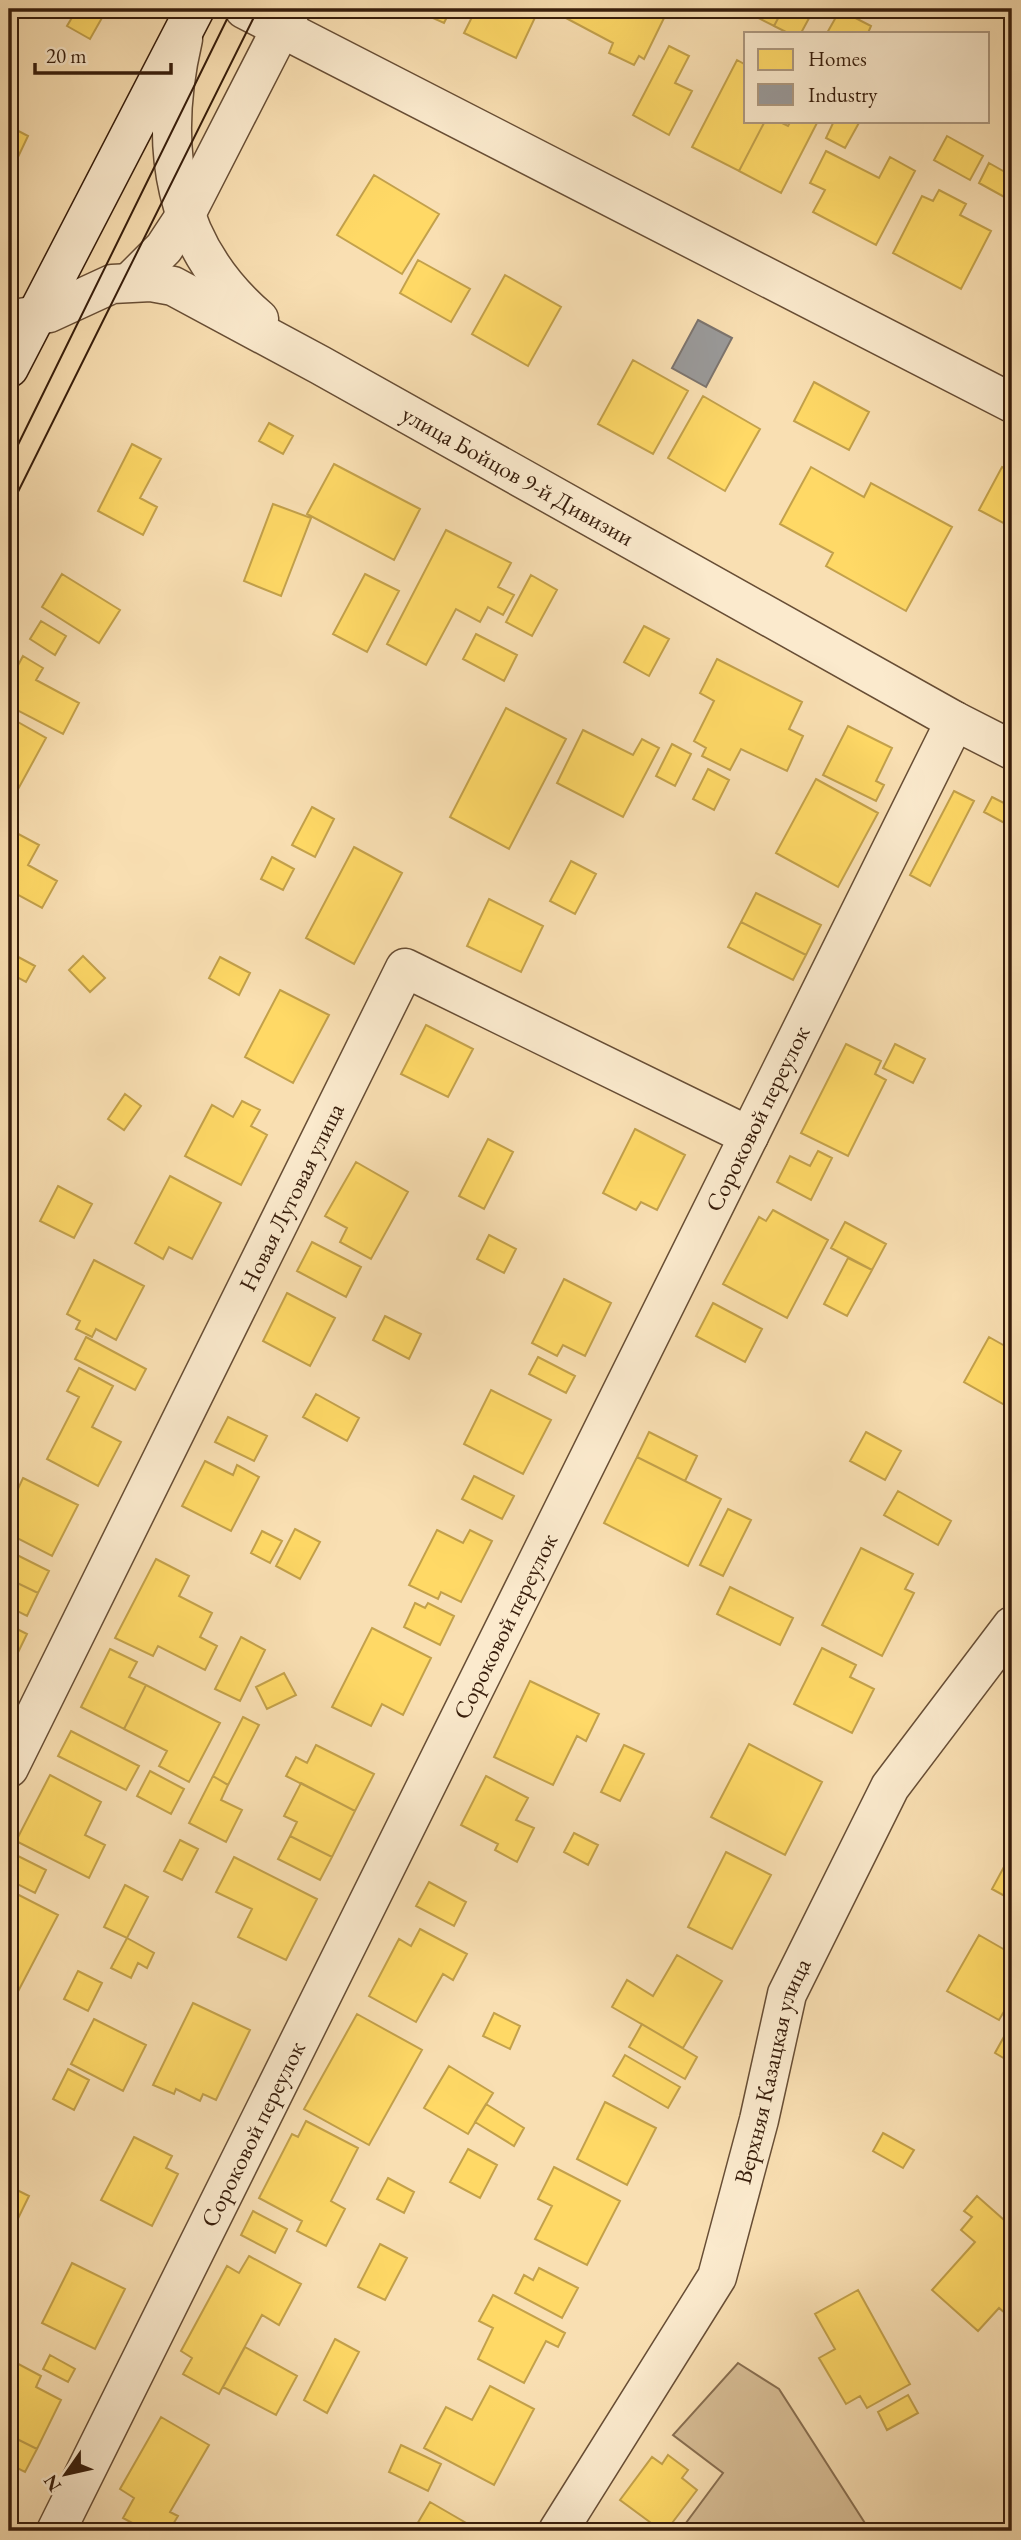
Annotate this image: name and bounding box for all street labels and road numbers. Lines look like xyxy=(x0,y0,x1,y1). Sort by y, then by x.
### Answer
street label: улица Бойцов 9-й Дивизии xyxy=(396,398,640,553)
street label: Сороковой переулок xyxy=(698,1020,817,1217)
street label: Новая Луговая улица xyxy=(232,1097,351,1296)
street label: Сороковой переулок xyxy=(446,1528,564,1724)
street label: Верхняя Казацкая улица xyxy=(727,1952,818,2187)
street label: Сороковой переулок xyxy=(193,2035,312,2232)

